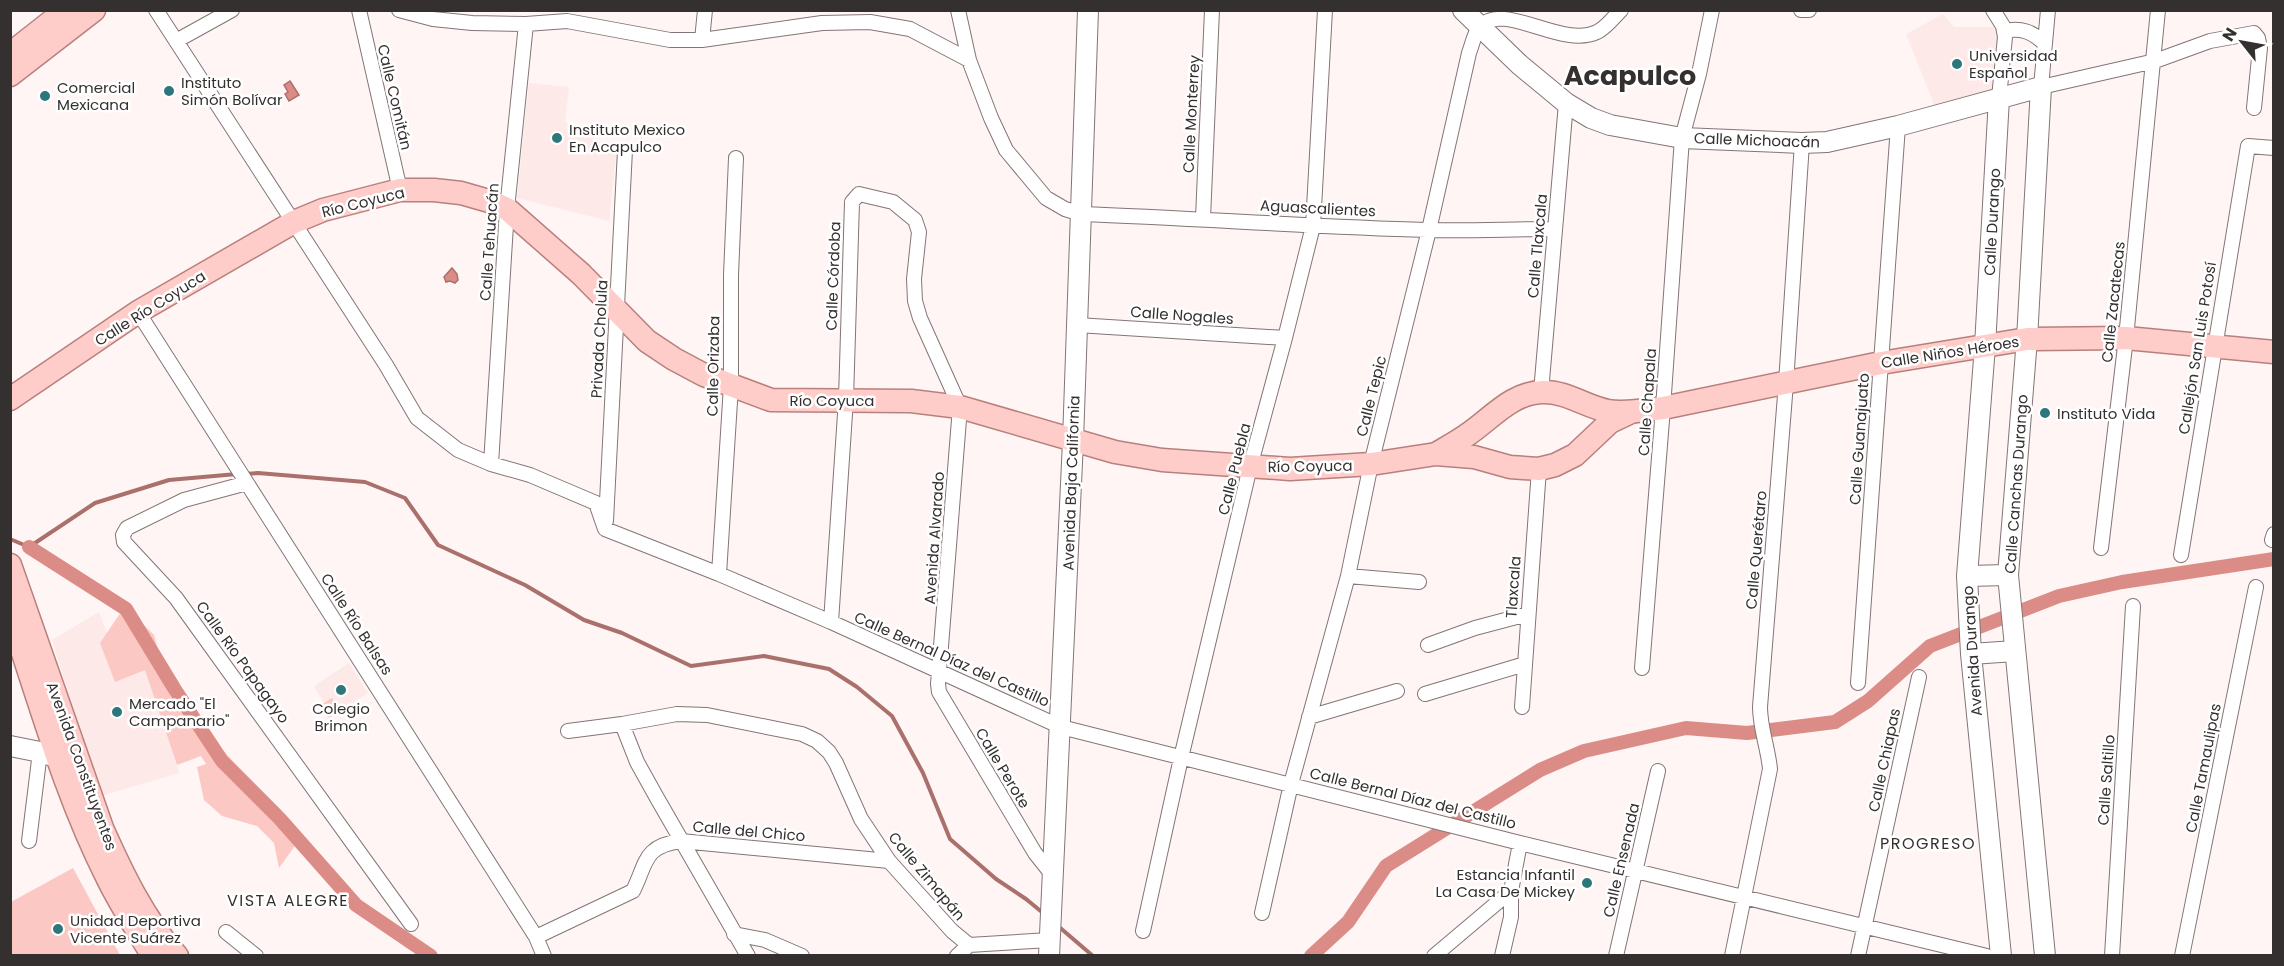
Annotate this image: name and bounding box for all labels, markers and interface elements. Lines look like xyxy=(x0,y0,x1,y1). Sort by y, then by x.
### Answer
north arrow xyxy=(2212,12,2272,72)
text: N xyxy=(2217,23,2243,46)
street label: Calle Comitán xyxy=(373,42,417,152)
place label: Universidad Español xyxy=(1969,45,2058,83)
street label: Calle Monterrey xyxy=(1177,54,1205,174)
district label: Acapulco xyxy=(1564,57,1696,94)
marker: Universidad Español xyxy=(1950,57,1964,71)
place label: Instituto Simón Bolívar xyxy=(181,72,283,110)
place label: Comercial Mexicana xyxy=(57,77,135,115)
marker: Instituto Simón Bolívar xyxy=(162,84,176,98)
marker: Comercial Mexicana xyxy=(38,89,52,103)
place label: Instituto Mexico En Acapulco xyxy=(569,119,685,157)
street label: Calle Michoacán xyxy=(1694,127,1820,153)
marker: Instituto Mexico En Acapulco xyxy=(550,131,564,145)
street label: Calle Durango xyxy=(1979,168,2005,276)
street label: Río Coyuca xyxy=(319,182,407,222)
street label: Calle Tehuacán xyxy=(474,182,504,302)
street label: Calle Tlaxcala xyxy=(1522,193,1552,299)
street label: Aguascalientes xyxy=(1260,194,1377,222)
street label: Calle Córdoba xyxy=(821,221,845,331)
street label: Calle Zacatecas xyxy=(2096,240,2130,364)
street label: Callejón San Luis Potosí xyxy=(2173,260,2221,436)
street label: Calle Río Coyuca xyxy=(90,265,210,351)
street label: Privada Cholula xyxy=(585,279,613,399)
street label: Calle Nogales xyxy=(1130,301,1235,329)
street label: Calle Orizaba xyxy=(702,315,724,417)
street label: Calle Niños Héroes xyxy=(1879,331,2021,373)
street label: Calle Chapala xyxy=(1633,347,1661,457)
street label: Calle Tepic xyxy=(1351,353,1391,439)
street label: Calle Guanajuato xyxy=(1844,372,1874,506)
street label: Río Coyuca xyxy=(790,390,874,411)
street label: Calle Canchas Durango xyxy=(1999,394,2033,574)
street label: Avenida Baja California xyxy=(1057,395,1085,571)
place label: Instituto Vida xyxy=(2057,403,2156,424)
marker: Instituto Vida xyxy=(2038,406,2052,420)
street label: Calle Puebla xyxy=(1212,421,1256,517)
street label: Río Coyuca xyxy=(1267,455,1353,477)
street label: Avenida Alvarado xyxy=(919,471,949,605)
street label: Calle Querétaro xyxy=(1740,490,1772,610)
street label: Tlaxcala xyxy=(1500,555,1526,619)
street label: Calle Río Balsas xyxy=(316,569,398,679)
street label: Avenida Durango xyxy=(1957,585,1987,717)
street label: Calle Río Papagayo xyxy=(192,597,294,727)
street label: Calle Bernal Díaz del Castillo xyxy=(851,606,1053,712)
street label: Avenida Constituyentes xyxy=(42,679,122,853)
marker: Colegio Brimon xyxy=(334,683,348,697)
place label: Mercado "El Campanario" xyxy=(129,693,229,731)
place label: Colegio Brimon xyxy=(312,698,370,736)
street label: Calle Tamaulipas xyxy=(2180,701,2226,834)
marker: Mercado "El Campanario" xyxy=(110,705,124,719)
street label: Calle Chiapas xyxy=(1863,706,1905,814)
street label: Calle Perote xyxy=(971,724,1035,812)
street label: Calle Saltillo xyxy=(2092,734,2120,826)
street label: Calle Bernal Díaz del Castillo xyxy=(1308,762,1518,834)
street label: Calle Ensenada xyxy=(1598,801,1644,919)
street label: Calle del Chico xyxy=(692,816,806,846)
street label: Calle Zimapán xyxy=(884,827,970,925)
district label: PROGRESO xyxy=(1880,832,1976,855)
place label: Estancia Infantil La Casa De Mickey xyxy=(1436,864,1576,902)
marker: Estancia Infantil La Casa De Mickey xyxy=(1580,876,1594,890)
district label: VISTA ALEGRE xyxy=(227,889,349,912)
place label: Unidad Deportiva Vicente Suárez xyxy=(70,910,201,948)
marker: Unidad Deportiva Vicente Suárez xyxy=(51,922,65,936)

